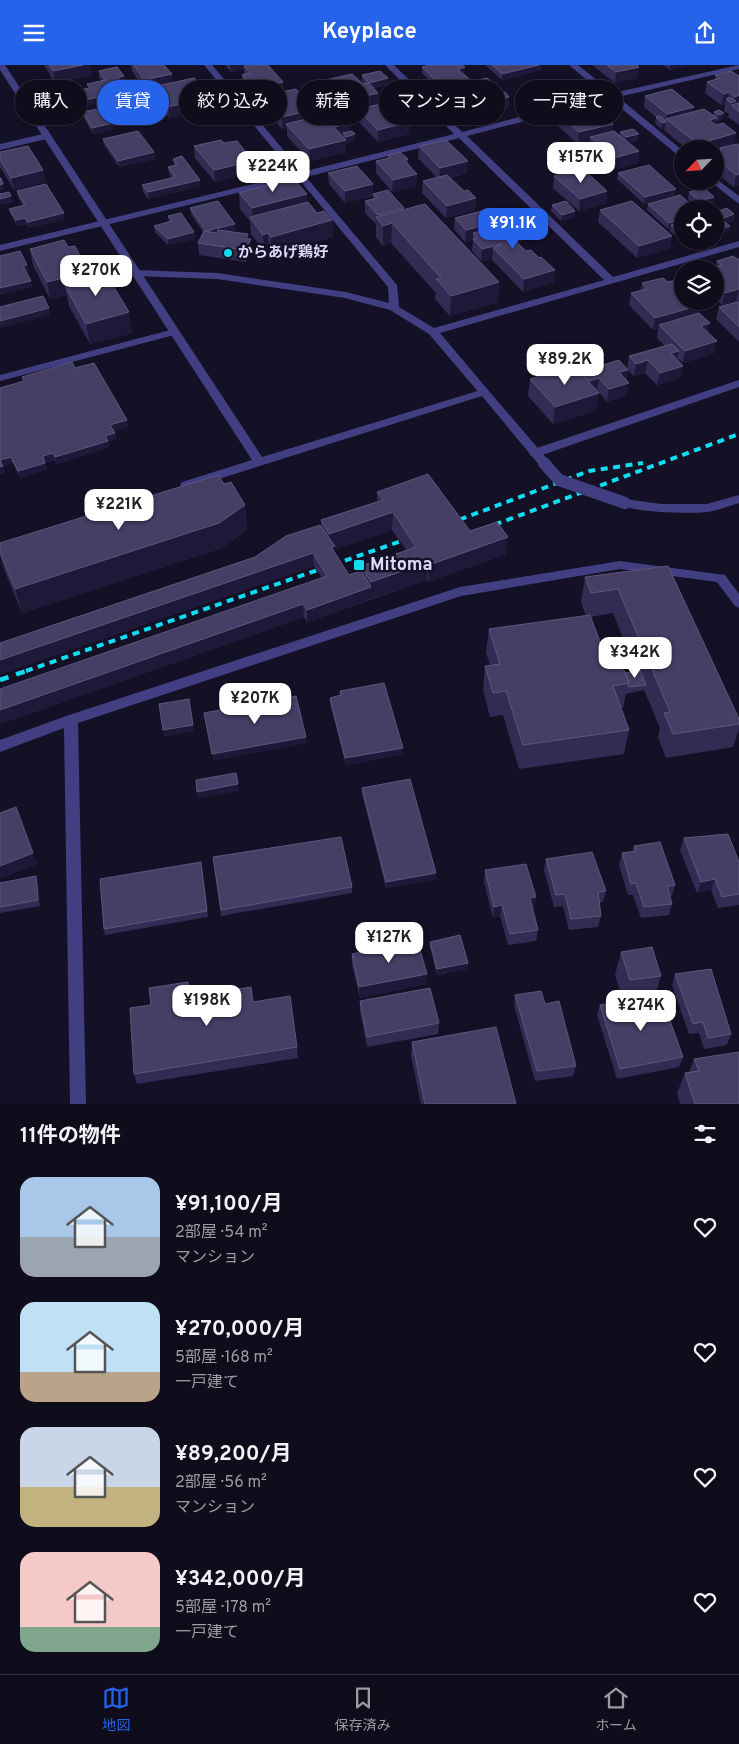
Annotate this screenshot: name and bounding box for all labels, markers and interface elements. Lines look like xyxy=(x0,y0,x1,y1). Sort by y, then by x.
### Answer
icon: menu xyxy=(20,19,48,47)
text: Keyplace xyxy=(322,19,417,46)
icon: share xyxy=(691,19,719,47)
chip: 購入 xyxy=(15,80,87,125)
chip: 賃貸 xyxy=(97,80,169,125)
chip: 絞り込み xyxy=(179,80,287,125)
chip: 新着 xyxy=(297,80,369,125)
chip: マンション xyxy=(379,80,505,125)
chip: 一戸建て xyxy=(515,80,623,125)
north arrow xyxy=(674,140,724,190)
map controls xyxy=(674,140,724,310)
pin: ¥157K xyxy=(546,141,616,184)
text: ¥157K xyxy=(558,148,604,168)
pin: ¥224K xyxy=(238,151,308,193)
text: ¥224K xyxy=(248,157,298,177)
button: locate xyxy=(674,200,724,250)
pin: ¥91.1K xyxy=(472,207,554,250)
text: ¥91.1K xyxy=(489,214,537,234)
place label: からあげ鶏好 xyxy=(238,244,328,263)
marker: からあげ鶏好 xyxy=(222,247,234,259)
pin: ¥270K xyxy=(61,255,131,297)
button: layers xyxy=(674,260,724,310)
text: ¥270K xyxy=(71,261,121,281)
pin: ¥89.2K xyxy=(524,343,606,386)
text: ¥89.2K xyxy=(538,350,592,370)
pin: ¥221K xyxy=(84,489,154,531)
text: ¥221K xyxy=(96,495,142,515)
place label: Mitoma xyxy=(370,554,432,577)
marker: Mitoma xyxy=(352,558,366,572)
pin: ¥342K xyxy=(600,637,670,679)
text: ¥342K xyxy=(610,643,660,663)
pin: ¥207K xyxy=(220,683,290,725)
text: ¥207K xyxy=(230,689,280,709)
pin: ¥127K xyxy=(354,921,424,964)
text: ¥127K xyxy=(366,928,412,948)
pin: ¥198K xyxy=(172,985,242,1027)
pin: ¥274K xyxy=(606,989,676,1032)
text: ¥198K xyxy=(183,991,231,1011)
text: ¥274K xyxy=(617,996,665,1016)
icon: filters xyxy=(691,1120,719,1148)
text: 11件の物件 xyxy=(20,1123,121,1150)
text: ¥91,100/月 xyxy=(175,1191,283,1218)
icon: home xyxy=(60,1197,120,1257)
icon: heart xyxy=(691,1213,719,1241)
text: 2部屋 · 54 m² xyxy=(175,1223,268,1243)
text: マンション xyxy=(175,1248,255,1268)
text: ¥270,000/月 xyxy=(175,1316,304,1343)
icon: home xyxy=(60,1322,120,1382)
icon: heart xyxy=(691,1338,719,1366)
text: 5部屋 · 168 m² xyxy=(175,1348,273,1368)
text: 一戸建て xyxy=(175,1373,239,1393)
text: ¥89,200/月 xyxy=(175,1441,292,1468)
icon: home xyxy=(60,1447,120,1507)
icon: heart xyxy=(691,1463,719,1491)
text: 2部屋 · 56 m² xyxy=(175,1473,267,1493)
text: マンション xyxy=(175,1498,255,1518)
text: ¥342,000/月 xyxy=(175,1566,305,1593)
icon: home xyxy=(60,1572,120,1632)
icon: heart xyxy=(691,1588,719,1616)
text: 5部屋 · 178 m² xyxy=(175,1598,271,1618)
text: 一戸建て xyxy=(175,1623,239,1643)
tab: 地図 xyxy=(102,1684,130,1735)
tab: 保存済み xyxy=(335,1684,391,1735)
tab: ホーム xyxy=(595,1684,637,1735)

